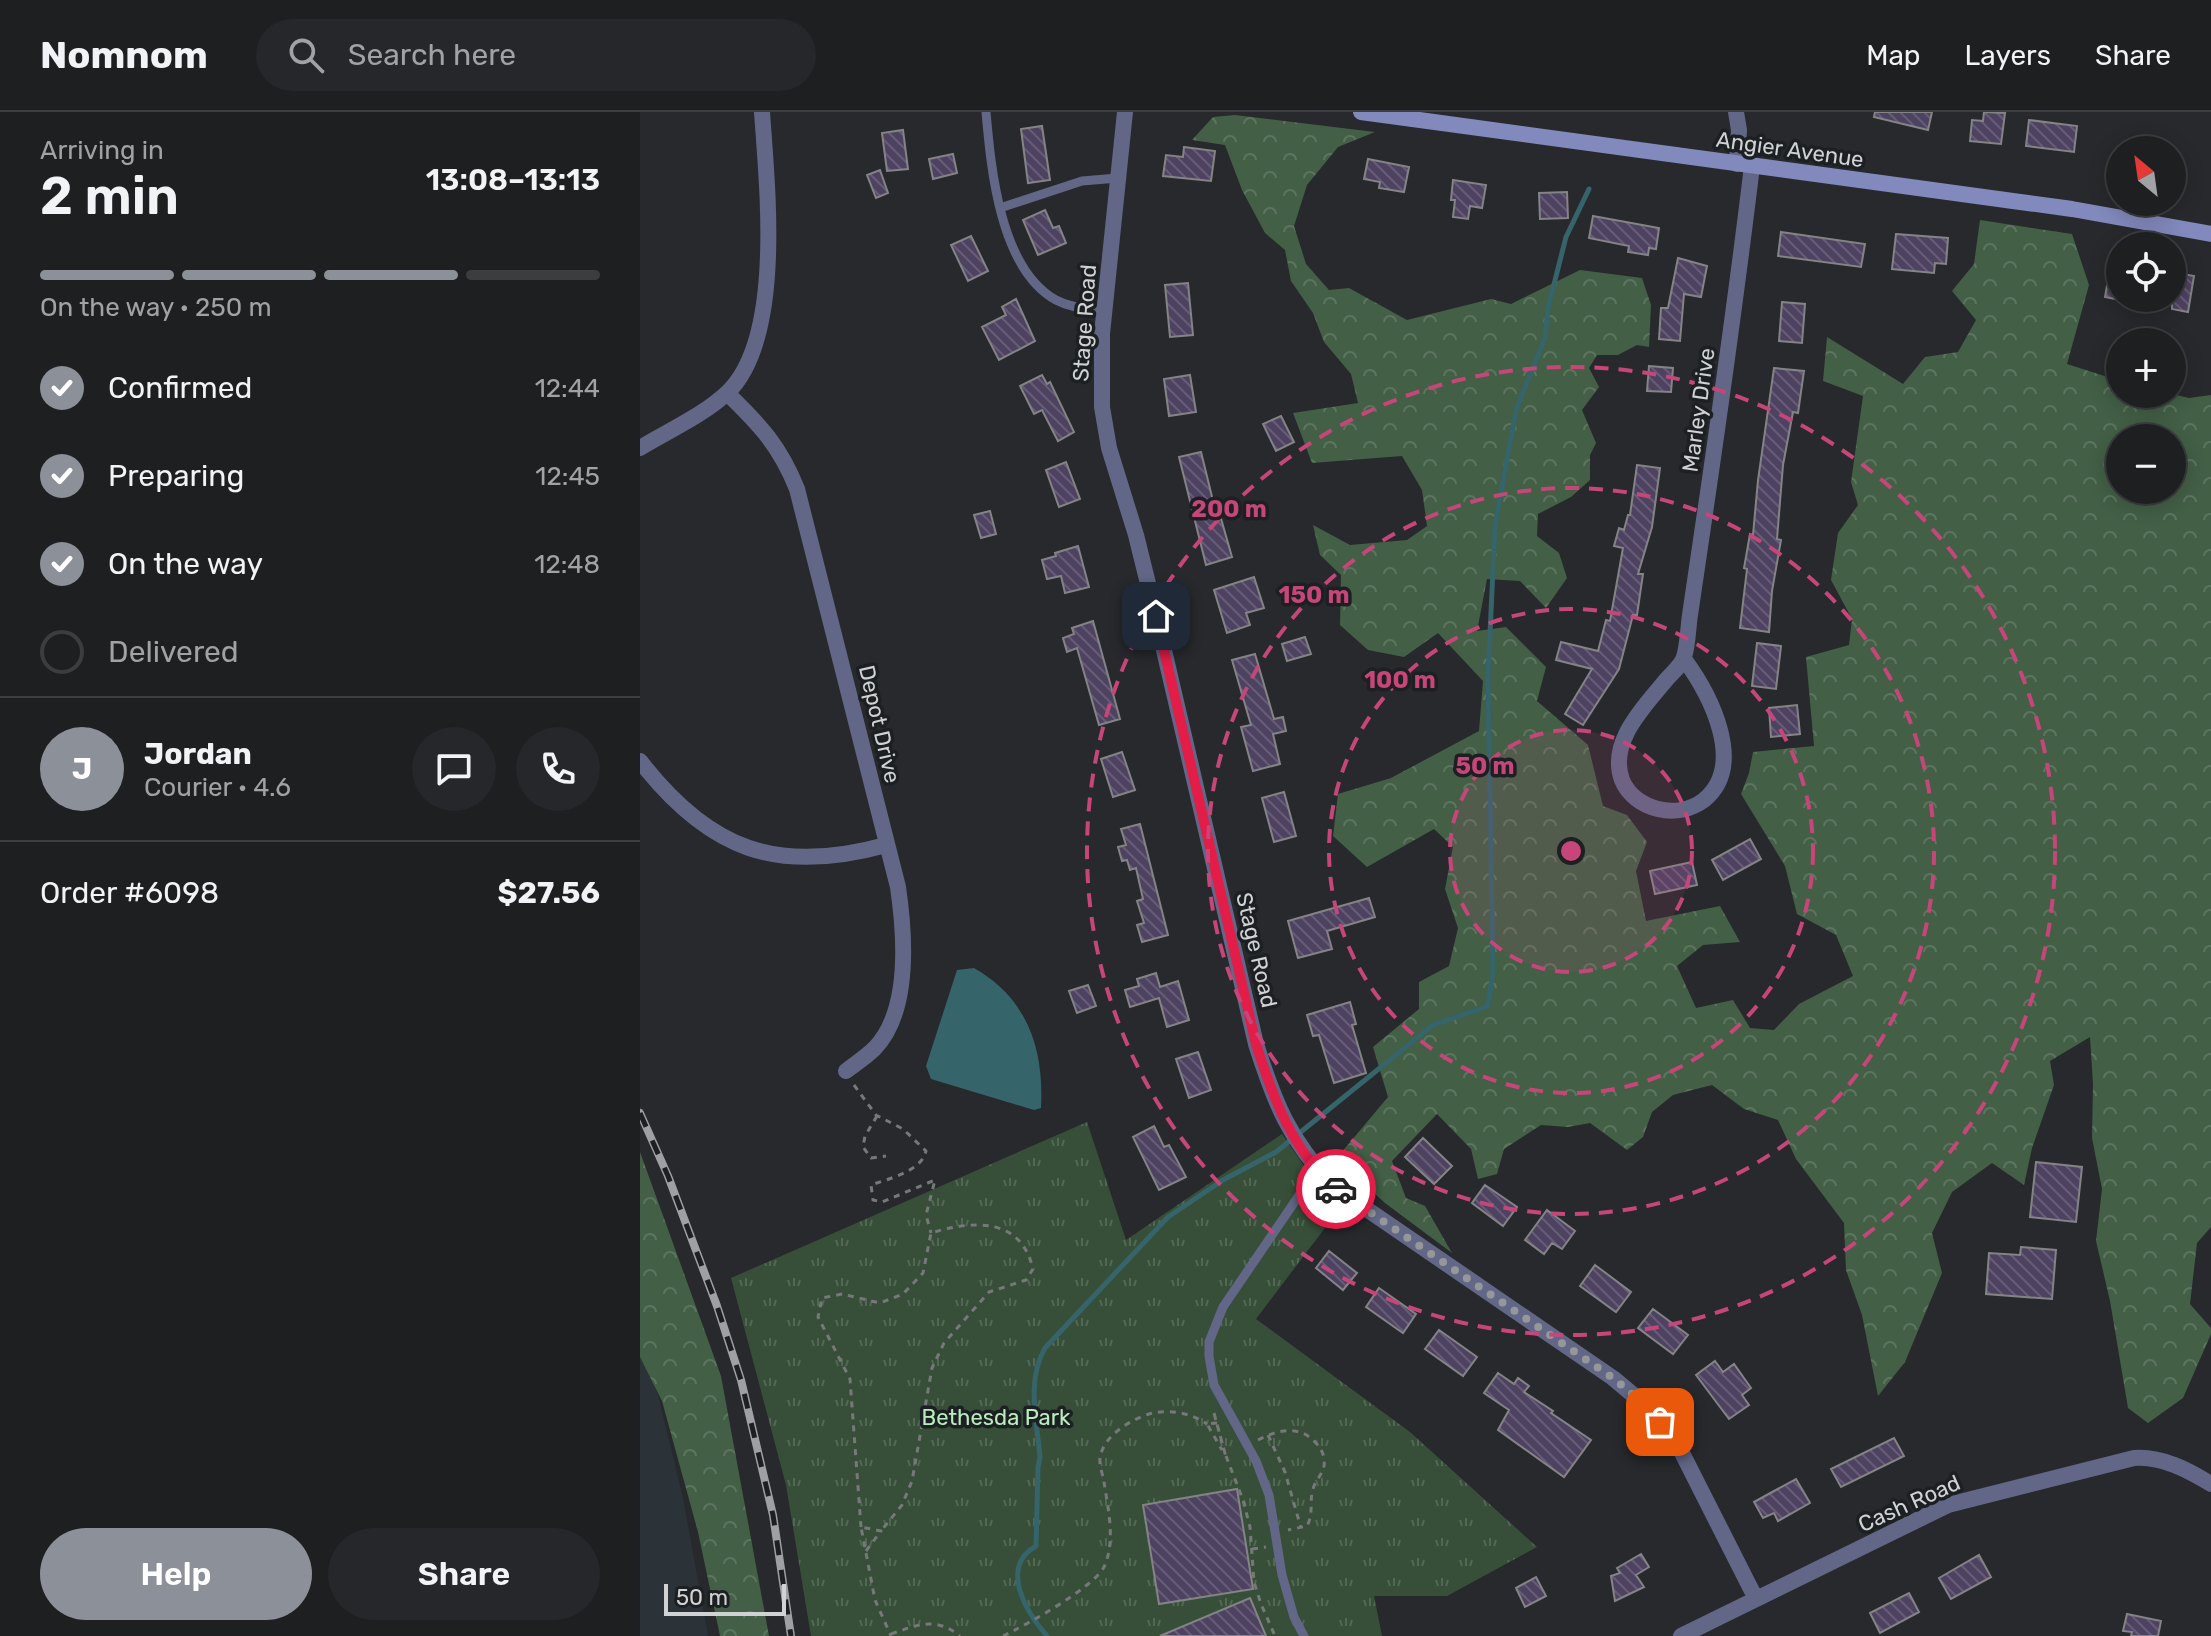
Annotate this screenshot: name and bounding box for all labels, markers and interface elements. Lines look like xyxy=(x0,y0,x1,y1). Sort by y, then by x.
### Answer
search box xyxy=(256,19,816,91)
text: Nomnom xyxy=(40,32,208,78)
icon: search xyxy=(284,33,328,77)
text: Search here xyxy=(348,37,516,73)
text: Map xyxy=(1866,39,1921,72)
text: Layers xyxy=(1965,39,2051,72)
text: Share xyxy=(2095,39,2171,72)
street label: Angier Avenue xyxy=(1714,126,1865,173)
text: Arriving in xyxy=(40,135,164,166)
north arrow xyxy=(2106,136,2186,216)
map controls xyxy=(2106,136,2186,504)
text: 13:08–13:13 xyxy=(426,162,600,198)
text: 2 min xyxy=(40,165,179,227)
button: locate xyxy=(2106,232,2186,312)
street label: Stage Road xyxy=(1067,264,1102,383)
text: On the way · 250 m xyxy=(40,292,272,323)
button: + xyxy=(2106,328,2186,408)
street label: Marley Drive xyxy=(1676,346,1721,474)
icon: check xyxy=(40,366,84,410)
text: Confirmed xyxy=(108,370,252,406)
text: 12:44 xyxy=(535,373,600,404)
button: − xyxy=(2106,424,2186,504)
icon: check xyxy=(40,454,84,498)
text: Preparing xyxy=(108,458,244,494)
text: 12:45 xyxy=(535,461,600,492)
text: 200 m xyxy=(1191,495,1267,523)
icon: check xyxy=(40,542,84,586)
text: On the way xyxy=(108,546,263,582)
text: 12:48 xyxy=(534,549,600,580)
text: 150 m xyxy=(1279,581,1349,609)
pin xyxy=(1122,582,1190,650)
icon: home xyxy=(1134,594,1178,638)
text: Delivered xyxy=(108,634,239,670)
street label: Depot Drive xyxy=(853,663,906,786)
text: 100 m xyxy=(1364,666,1436,694)
button: chat xyxy=(412,727,496,811)
button: phone xyxy=(516,727,600,811)
text: Jordan xyxy=(144,736,252,772)
text: J xyxy=(72,751,92,787)
text: 50 m xyxy=(1456,752,1514,780)
text: Courier · 4.6 xyxy=(144,772,291,803)
centre of rings xyxy=(1557,837,1585,865)
text: Order #6098 xyxy=(40,875,219,911)
text: $27.56 xyxy=(498,875,600,911)
street label: Stage Road xyxy=(1230,890,1283,1010)
courier xyxy=(1296,1149,1376,1229)
icon: car xyxy=(1314,1167,1358,1211)
pin xyxy=(1626,1388,1694,1456)
icon: bag xyxy=(1638,1400,1682,1444)
park label: Bethesda Park xyxy=(922,1404,1071,1431)
street label: Cash Road xyxy=(1854,1469,1964,1538)
button: Help xyxy=(40,1528,312,1620)
button: Share xyxy=(328,1528,600,1620)
scale bar xyxy=(664,1580,786,1616)
text: 50 m xyxy=(676,1584,728,1611)

